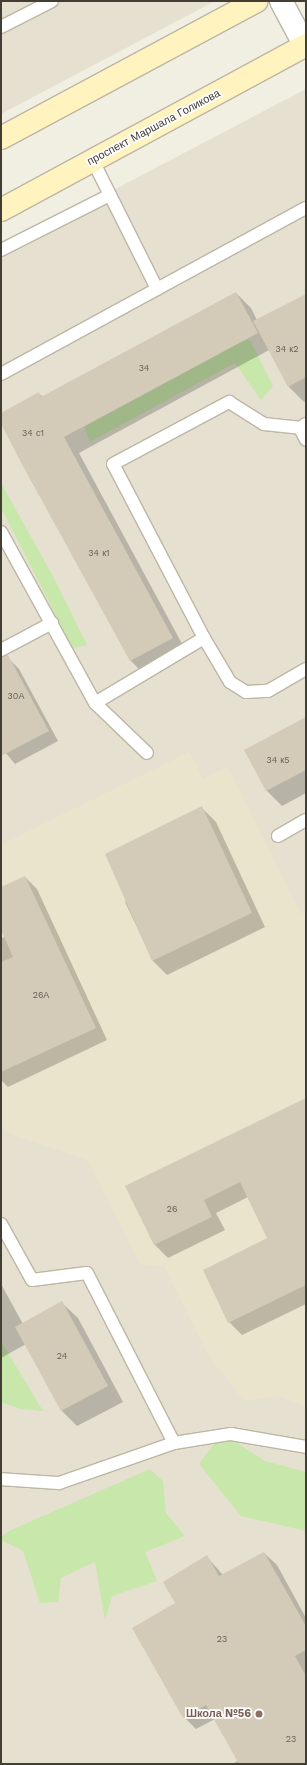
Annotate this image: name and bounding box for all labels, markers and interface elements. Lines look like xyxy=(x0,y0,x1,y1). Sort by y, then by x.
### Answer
street label: проспект Маршала Голикова xyxy=(85,87,223,169)
house number: 34 к2 xyxy=(276,344,298,354)
house number: 34 xyxy=(139,363,149,373)
house number: 34 с1 xyxy=(22,428,44,438)
house number: 34 к1 xyxy=(88,548,110,558)
house number: 30А xyxy=(8,691,24,701)
house number: 34 к5 xyxy=(267,755,289,765)
house number: 26А xyxy=(33,990,49,1000)
house number: 26 xyxy=(167,1204,177,1214)
house number: 24 xyxy=(57,1351,67,1361)
house number: 23 xyxy=(217,1634,227,1644)
place label: Школа №56 xyxy=(186,1707,251,1721)
marker: Школа №56 xyxy=(254,1709,264,1719)
house number: 23 xyxy=(286,1734,296,1744)

